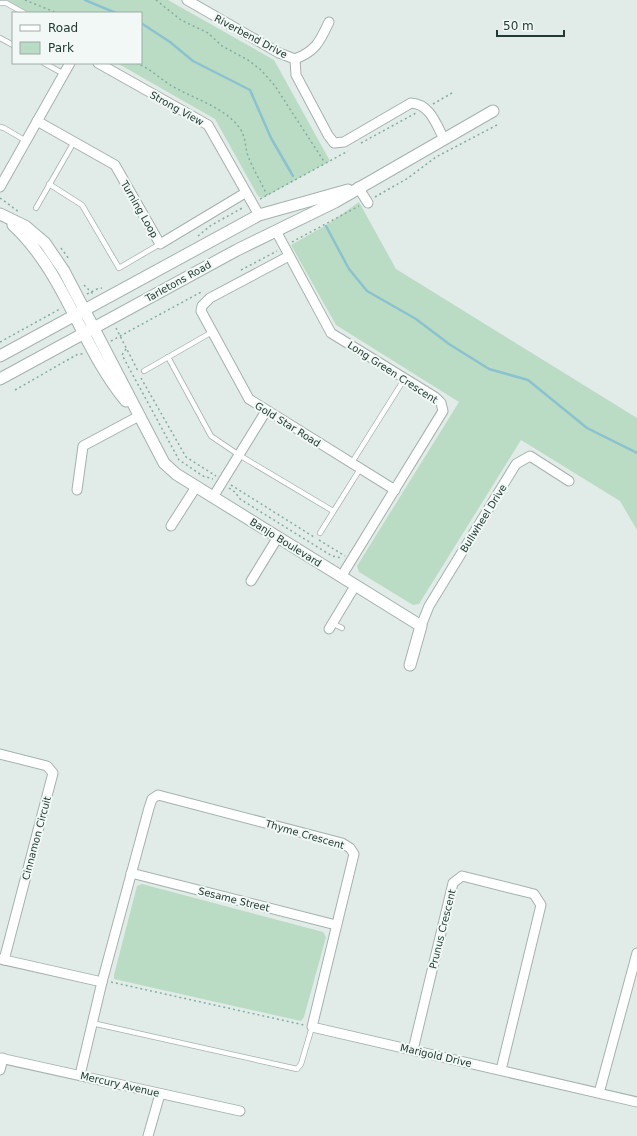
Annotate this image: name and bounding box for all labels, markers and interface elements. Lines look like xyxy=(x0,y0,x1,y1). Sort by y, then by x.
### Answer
legend xyxy=(12,12,142,64)
scale bar xyxy=(497,12,564,38)
street label: Riverbend Drive xyxy=(212,13,289,60)
text: 50 m xyxy=(503,19,534,33)
text: Road xyxy=(48,21,78,35)
text: Park xyxy=(48,41,74,55)
street label: Strong View xyxy=(148,89,206,128)
street label: Turning Loop xyxy=(118,178,160,240)
street label: Tarletons Road xyxy=(143,259,213,305)
street label: Long Green Crescent xyxy=(346,339,440,406)
street label: Gold Star Road xyxy=(253,400,322,449)
street label: Bullwheel Drive xyxy=(458,482,509,554)
street label: Banjo Boulevard xyxy=(248,516,323,569)
street label: Cinnamon Circuit xyxy=(20,795,53,881)
street label: Thyme Crescent xyxy=(263,818,346,851)
street label: Sesame Street xyxy=(197,885,271,914)
street label: Prunus Crescent xyxy=(427,888,458,970)
street label: Marigold Drive xyxy=(399,1042,473,1069)
street label: Mercury Avenue xyxy=(79,1070,161,1099)

